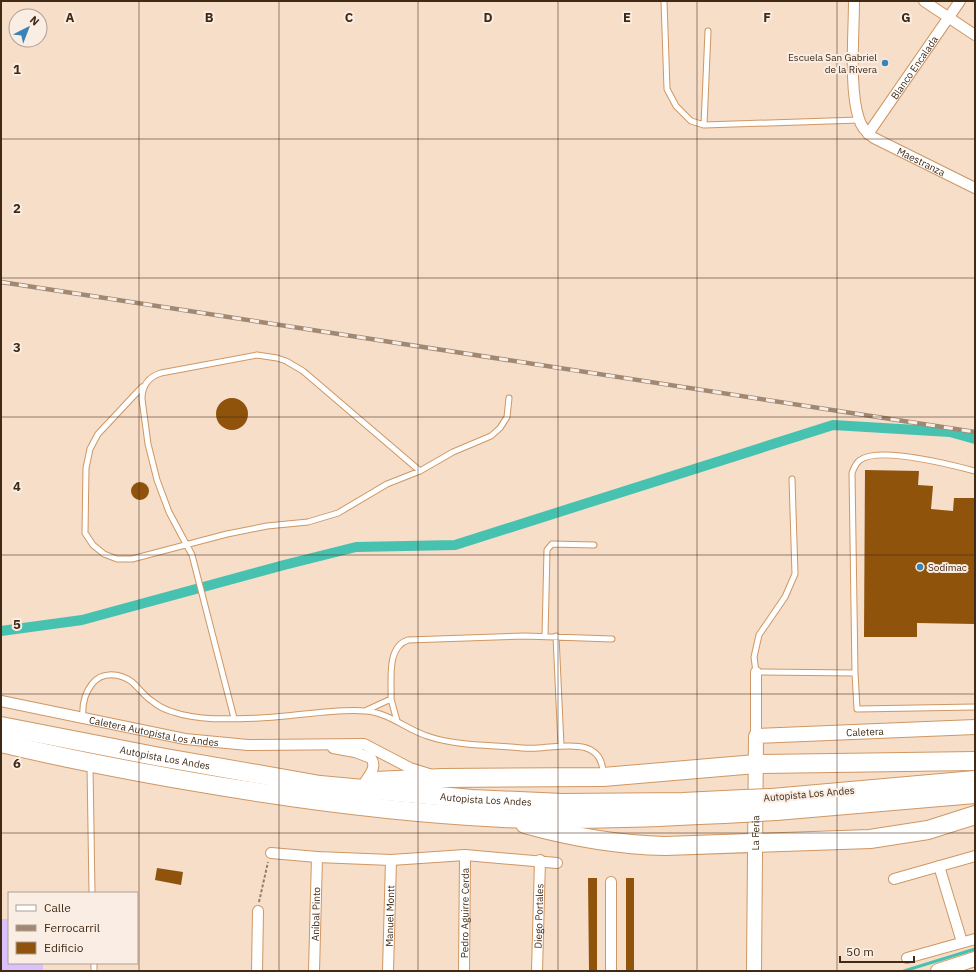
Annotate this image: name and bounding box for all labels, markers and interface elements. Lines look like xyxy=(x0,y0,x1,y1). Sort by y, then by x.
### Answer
north arrow xyxy=(8,8,48,48)
text: A xyxy=(66,9,75,26)
text: B xyxy=(205,9,214,26)
text: C xyxy=(345,9,354,26)
text: D xyxy=(483,9,493,26)
text: E xyxy=(623,9,631,26)
text: F xyxy=(763,9,771,26)
text: G xyxy=(901,9,911,26)
text: N xyxy=(27,13,42,28)
street label: Blanco Encalada xyxy=(888,33,941,102)
place label: Escuela San Gabriel de la Rivera xyxy=(788,51,878,76)
marker: Escuela San Gabriel de la Rivera xyxy=(880,58,890,68)
text: 1 xyxy=(13,61,21,78)
street label: Maestranza xyxy=(895,144,948,179)
text: 2 xyxy=(13,200,21,217)
text: 3 xyxy=(13,339,21,356)
text: 4 xyxy=(13,478,21,495)
place label: Sodimac xyxy=(928,561,967,574)
marker: Sodimac xyxy=(915,562,925,572)
text: 5 xyxy=(13,616,21,633)
street label: Caletera Autopista Los Andes xyxy=(88,713,220,749)
street label: Caletera xyxy=(846,724,885,739)
street label: Autopista Los Andes xyxy=(119,743,211,772)
text: 6 xyxy=(13,755,21,772)
street label: Autopista Los Andes xyxy=(763,784,855,804)
street label: Autopista Los Andes xyxy=(440,790,532,808)
street label: La Feria xyxy=(749,815,762,851)
street label: Pedro Aguirre Cerda xyxy=(458,867,471,958)
street label: Diego Portales xyxy=(531,883,546,949)
street label: Manuel Montt xyxy=(382,884,397,947)
street label: Aníbal Pinto xyxy=(308,886,323,941)
legend xyxy=(8,892,138,964)
text: Calle xyxy=(44,900,71,915)
text: Ferrocarril xyxy=(44,920,100,935)
scale bar xyxy=(840,938,914,964)
text: Edificio xyxy=(44,940,84,955)
text: 50 m xyxy=(846,944,874,959)

